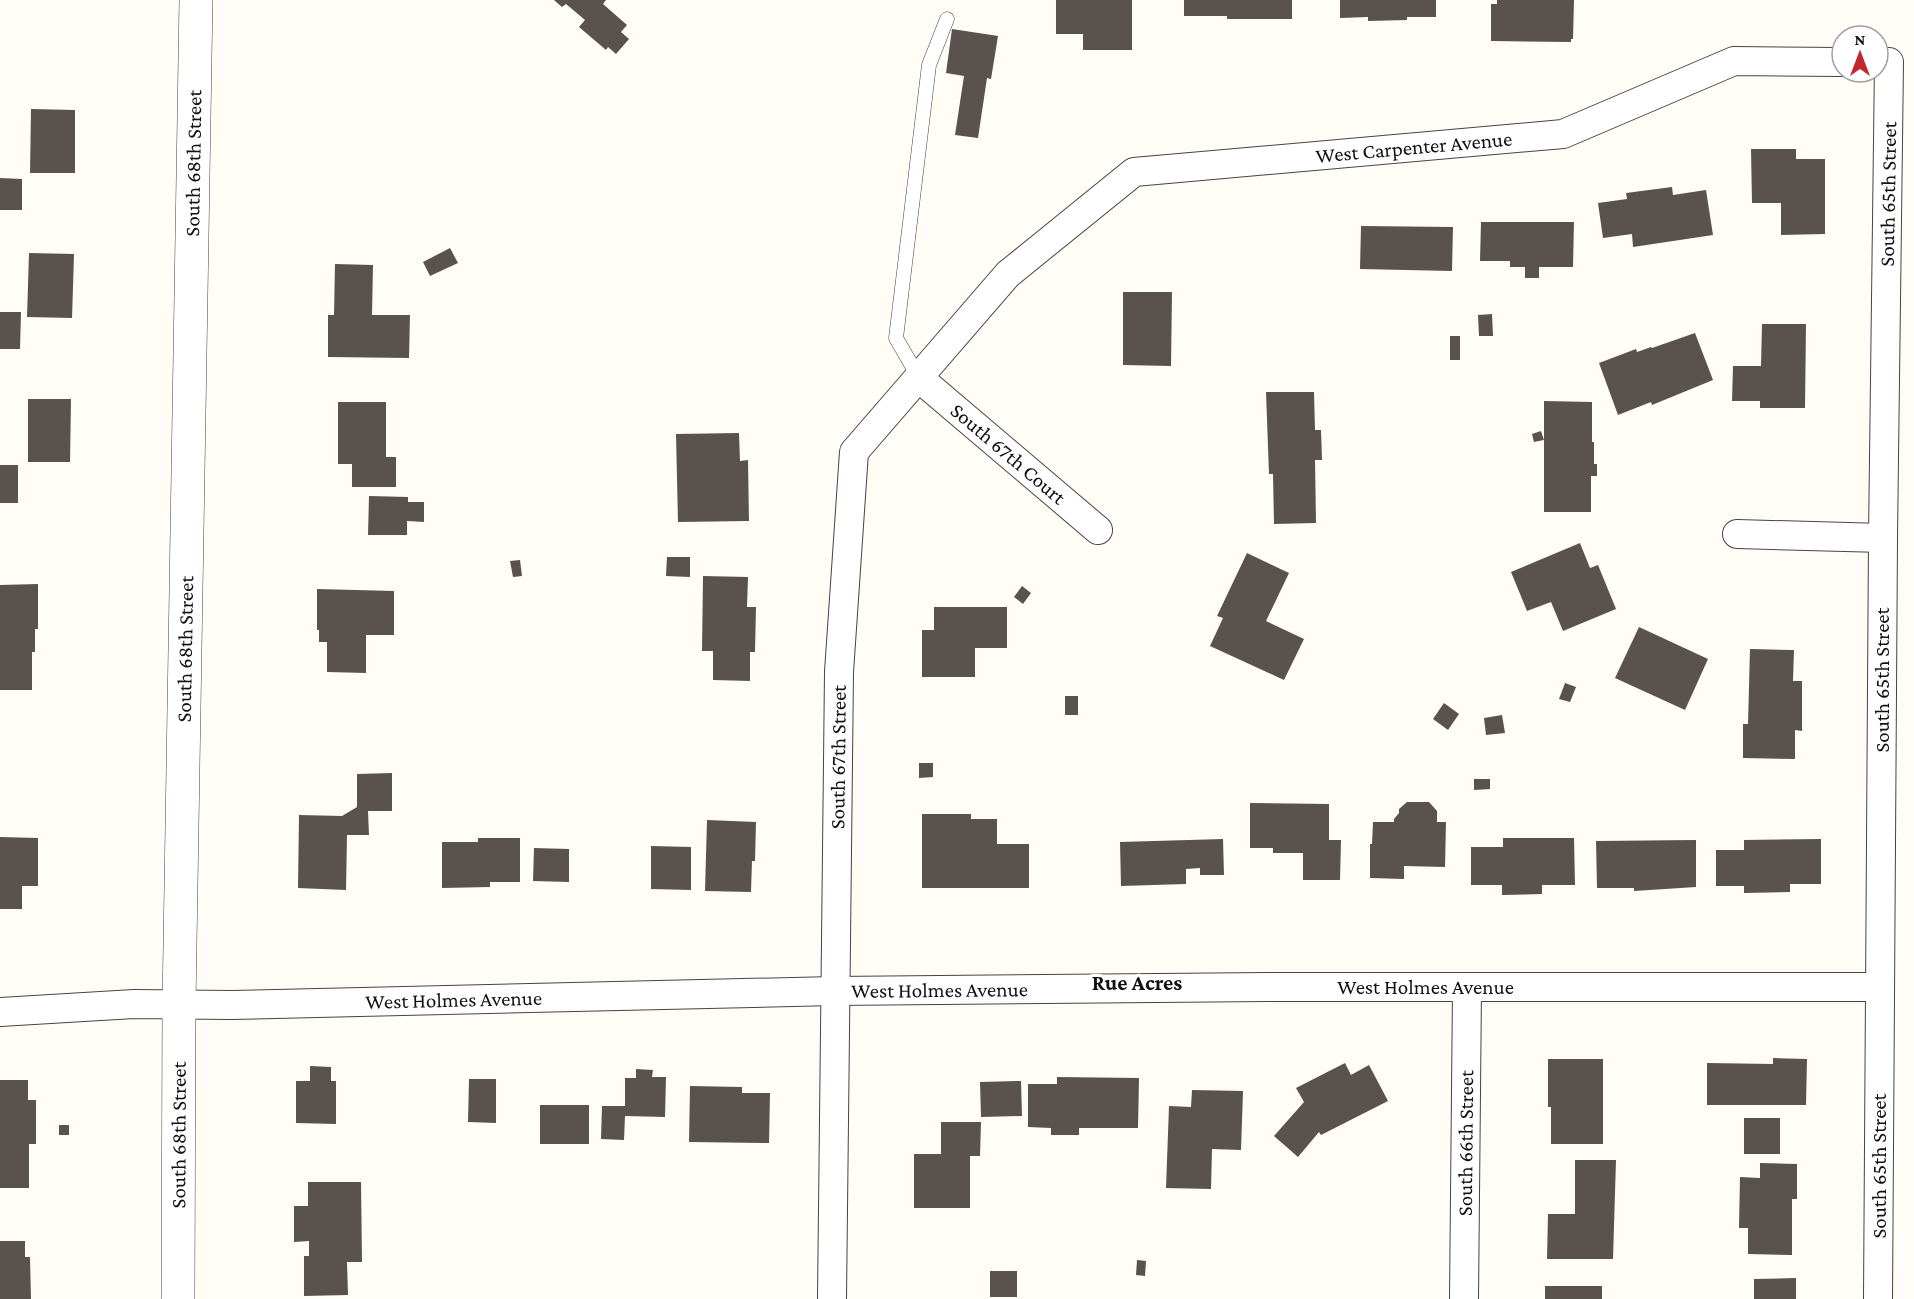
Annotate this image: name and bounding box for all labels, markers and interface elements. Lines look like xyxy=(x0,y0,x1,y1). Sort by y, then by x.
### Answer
north arrow xyxy=(1830,24,1890,84)
text: N xyxy=(1855,31,1866,48)
street label: South 68th Street xyxy=(180,88,206,237)
street label: South 65th Street xyxy=(1875,120,1901,267)
street label: West Carpenter Avenue xyxy=(1315,127,1513,168)
street label: South 67th Court xyxy=(946,398,1071,510)
street label: South 68th Street xyxy=(172,574,198,723)
street label: South 65th Street xyxy=(1870,606,1894,753)
street label: South 67th Street xyxy=(825,684,851,829)
district label: Rue Acres xyxy=(1092,970,1182,995)
street label: West Holmes Avenue xyxy=(1337,975,1514,999)
street label: West Holmes Avenue xyxy=(851,977,1028,1003)
street label: West Holmes Avenue xyxy=(365,986,542,1014)
street label: South 68th Street xyxy=(166,1060,191,1208)
street label: South 66th Street xyxy=(1453,1069,1478,1216)
street label: South 65th Street xyxy=(1867,1092,1891,1239)

